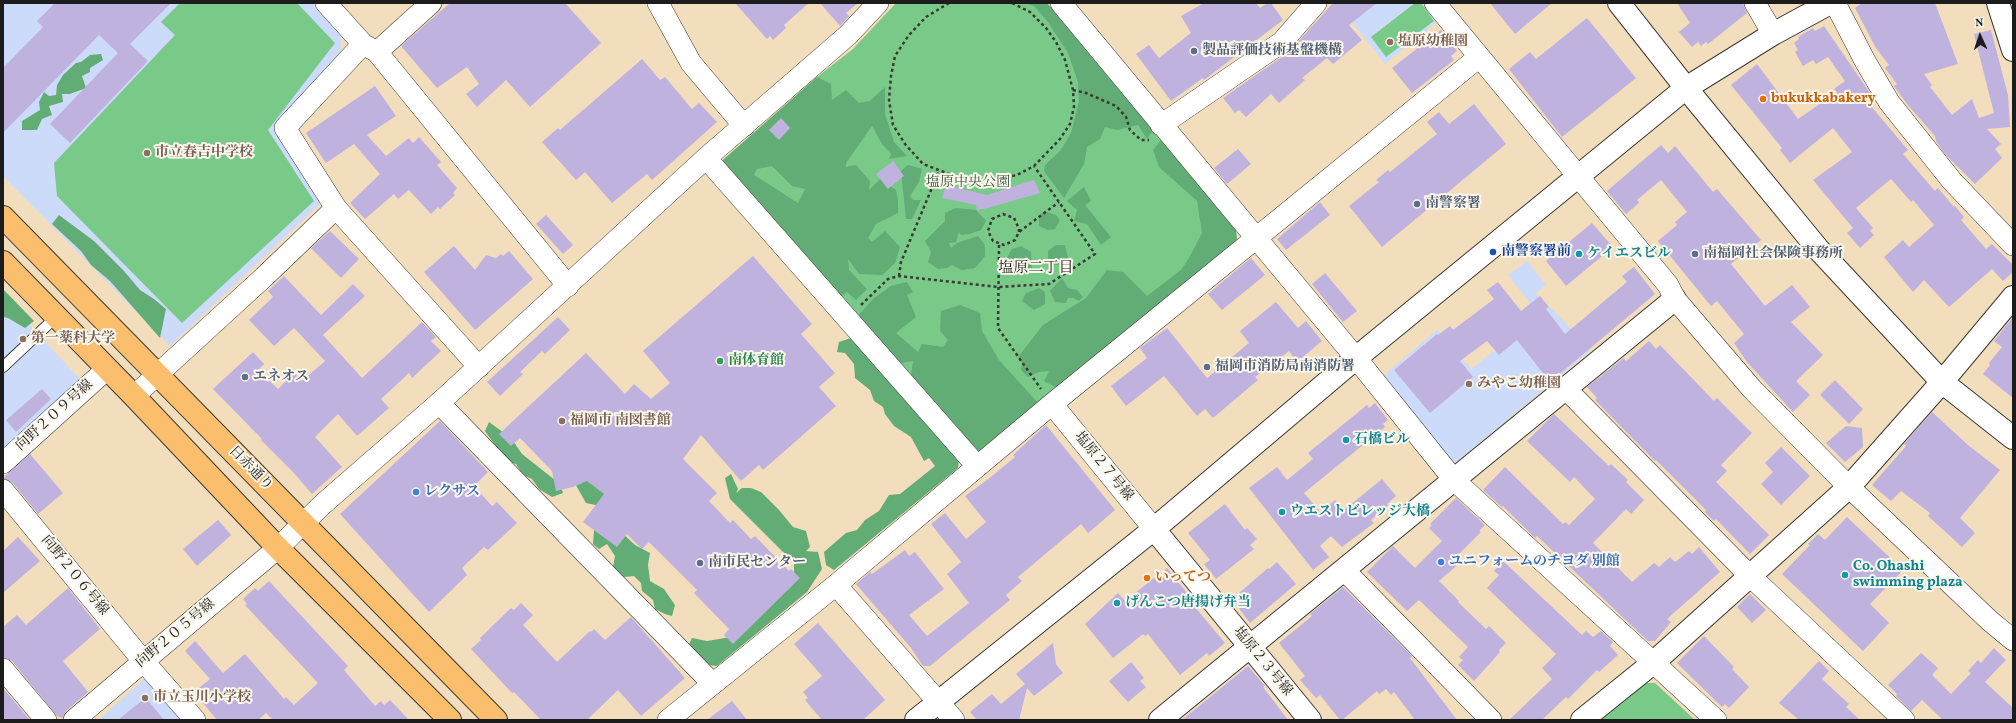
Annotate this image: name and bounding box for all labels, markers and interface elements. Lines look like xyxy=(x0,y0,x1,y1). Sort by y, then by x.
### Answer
north arrow xyxy=(1960,16,2000,56)
text: N xyxy=(1975,16,1984,31)
place label: 塩原幼稚園 xyxy=(1398,34,1468,50)
marker: 塩原幼稚園 xyxy=(1385,37,1395,47)
place label: 製品評価技術基盤機構 xyxy=(1202,43,1342,59)
marker: 製品評価技術基盤機構 xyxy=(1189,46,1199,56)
place label: bukukkabakery xyxy=(1771,91,1876,107)
marker: bukukkabakery xyxy=(1758,94,1768,104)
place label: 市立春吉中学校 xyxy=(155,145,253,161)
marker: 市立春吉中学校 xyxy=(142,148,152,158)
park label: 塩原中央公園 xyxy=(926,175,1010,191)
place label: 南警察署 xyxy=(1425,196,1481,212)
marker: 南警察署 xyxy=(1412,199,1422,209)
place label: 南警察署前 xyxy=(1501,244,1571,260)
place label: ケイエスビル xyxy=(1587,246,1671,262)
place label: 南福岡社会保険事務所 xyxy=(1703,246,1843,262)
marker: 南警察署前 xyxy=(1488,247,1498,257)
marker: ケイエスビル xyxy=(1574,249,1584,259)
marker: 南福岡社会保険事務所 xyxy=(1690,249,1700,259)
district label: 塩原二丁目 xyxy=(999,260,1073,278)
place label: 第一薬科大学 xyxy=(31,331,115,347)
marker: 第一薬科大学 xyxy=(18,334,28,344)
place label: 南体育館 xyxy=(728,353,784,369)
marker: 南体育館 xyxy=(715,356,725,366)
place label: 福岡市消防局南消防署 xyxy=(1215,359,1355,375)
marker: 福岡市消防局南消防署 xyxy=(1202,362,1212,372)
place label: エネオス xyxy=(253,369,309,385)
marker: エネオス xyxy=(240,372,250,382)
place label: みやこ幼稚園 xyxy=(1477,376,1561,392)
street label: 向野２０９号線 xyxy=(13,377,97,455)
marker: みやこ幼稚園 xyxy=(1464,379,1474,389)
place label: 福岡市 南図書館 xyxy=(570,413,671,429)
marker: 福岡市 南図書館 xyxy=(557,416,567,426)
street label: 塩原２７号線 xyxy=(1070,429,1136,505)
place label: 石橋ビル xyxy=(1354,432,1410,448)
marker: 石橋ビル xyxy=(1341,435,1351,445)
street label: 日赤通り xyxy=(225,443,275,495)
place label: レクサス xyxy=(424,484,480,500)
marker: レクサス xyxy=(411,487,421,497)
place label: ウエストビレッジ大橋 xyxy=(1290,504,1430,520)
marker: ウエストビレッジ大橋 xyxy=(1277,507,1287,517)
street label: 向野２０６号線 xyxy=(37,533,111,619)
place label: ユニフォームのチヨダ 別館 xyxy=(1449,554,1620,570)
place label: 南市民センター xyxy=(708,555,806,571)
marker: ユニフォームのチヨダ 別館 xyxy=(1436,557,1446,567)
marker: 南市民センター xyxy=(695,558,705,568)
place label: Co. Ohashi swimming plaza xyxy=(1853,559,1963,592)
place label: いってつ xyxy=(1155,570,1211,586)
marker: Co. Ohashi swimming plaza xyxy=(1840,570,1850,580)
marker: いってつ xyxy=(1142,573,1152,583)
place label: げんこつ唐揚げ弁当 xyxy=(1125,595,1251,611)
street label: 向野２０５号線 xyxy=(133,596,219,672)
marker: げんこつ唐揚げ弁当 xyxy=(1112,598,1122,608)
street label: 塩原２３号線 xyxy=(1229,624,1295,700)
place label: 市立玉川小学校 xyxy=(153,690,251,706)
marker: 市立玉川小学校 xyxy=(140,693,150,703)

